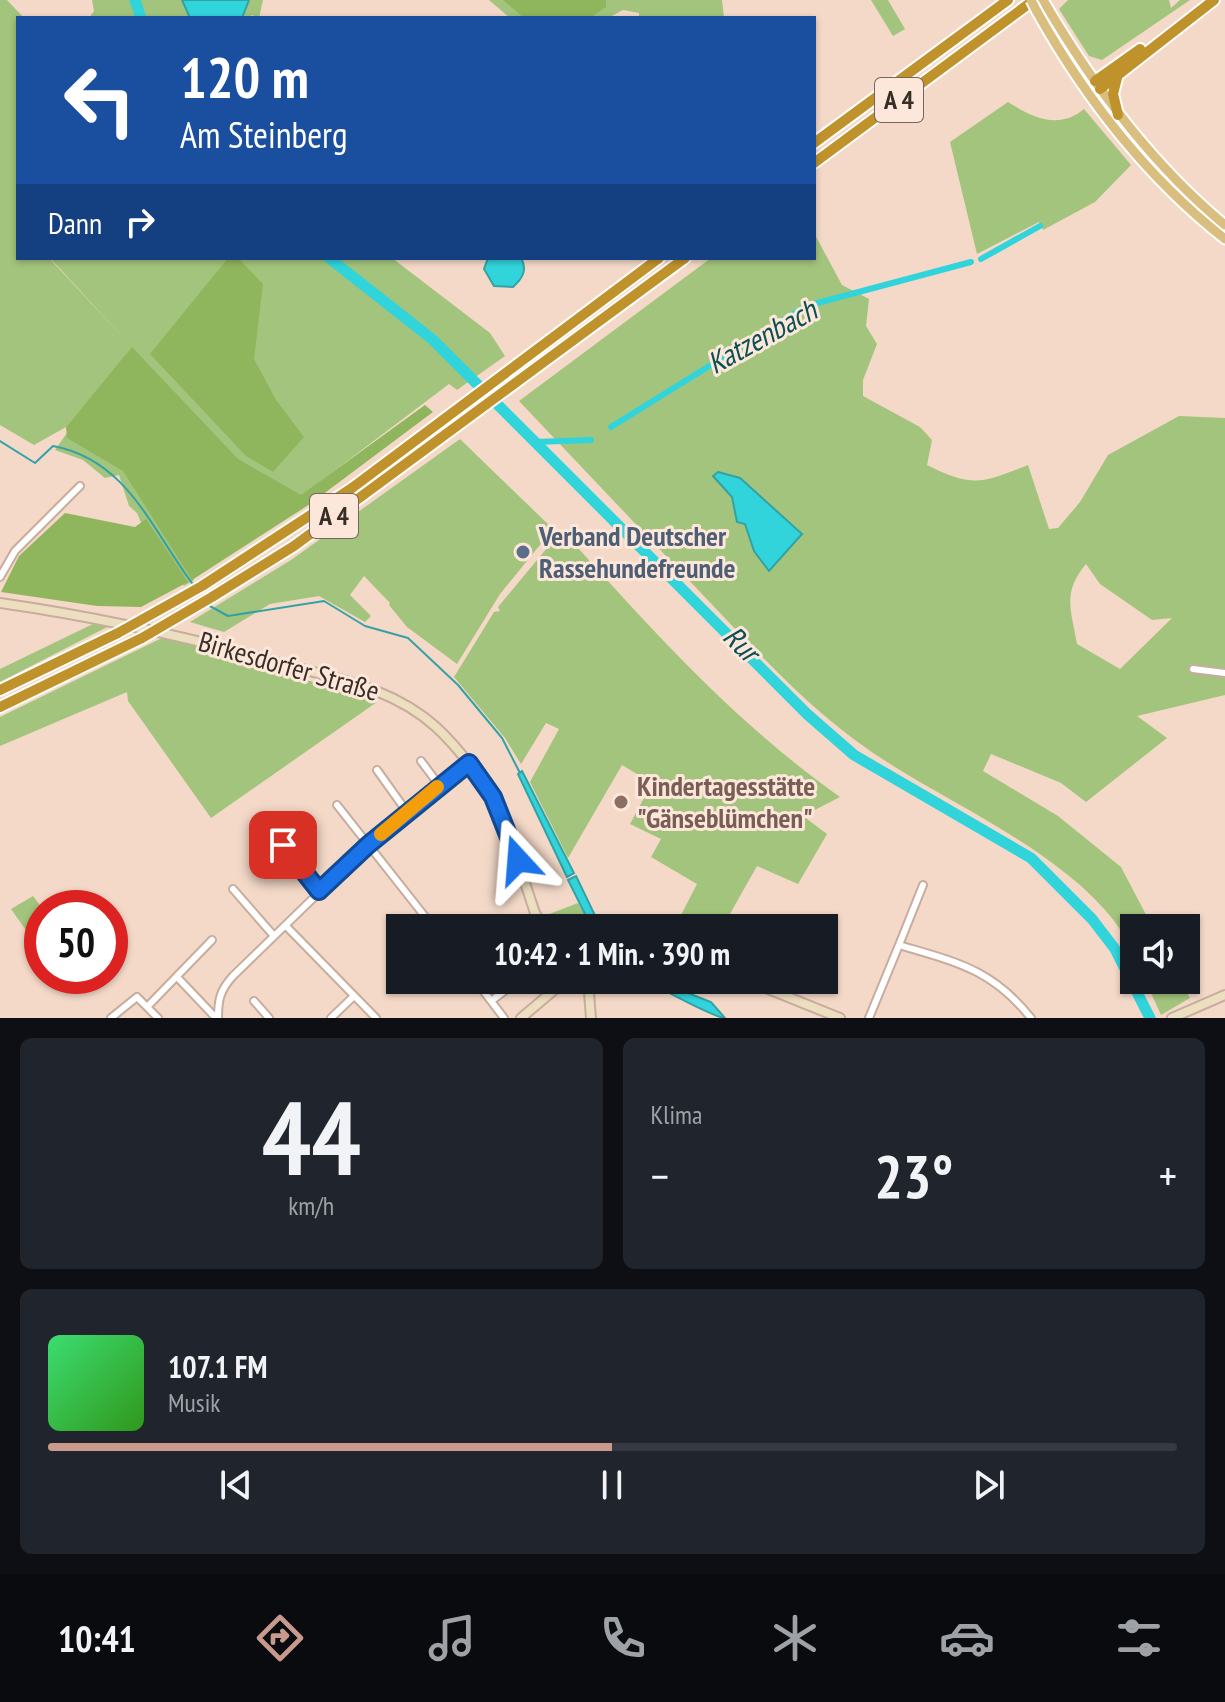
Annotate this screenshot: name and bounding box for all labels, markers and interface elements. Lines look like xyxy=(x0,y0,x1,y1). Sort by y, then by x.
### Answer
text: 120 m xyxy=(180,41,309,113)
icon: left xyxy=(48,48,152,152)
road number: A 4 xyxy=(875,78,923,122)
text: Am Steinberg xyxy=(180,111,348,158)
icon: right xyxy=(118,200,162,244)
text: Dann xyxy=(48,203,102,242)
water label: Katzenbach xyxy=(700,289,824,382)
road number: A 4 xyxy=(310,494,358,538)
place label: Verband Deutscher Rassehundefreunde xyxy=(538,517,735,586)
marker: Verband Deutscher Rassehundefreunde xyxy=(514,543,532,561)
water label: Rur xyxy=(716,617,771,672)
street label: Birkesdorfer Straße xyxy=(194,622,384,709)
place label: Kindertagesstätte "Gänseblümchen" xyxy=(637,767,815,836)
marker: Kindertagesstätte "Gänseblümchen" xyxy=(612,793,630,811)
pin xyxy=(249,811,317,879)
position arrow xyxy=(476,818,560,902)
icon: arrive xyxy=(261,823,305,867)
speed limit sign: 50 xyxy=(24,890,128,994)
map controls xyxy=(1120,914,1200,994)
button: sound xyxy=(1120,914,1200,994)
text: 10:42 · 1 Min. · 390 m xyxy=(494,934,730,973)
text: 44 xyxy=(262,1069,361,1204)
text: Klima xyxy=(651,1098,702,1131)
text: 23° xyxy=(874,1137,953,1215)
text: − xyxy=(651,1147,669,1204)
text: + xyxy=(1159,1147,1177,1204)
text: km/h xyxy=(288,1189,334,1222)
text: 107.1 FM xyxy=(168,1347,267,1386)
text: Musik xyxy=(168,1386,220,1419)
icon: previous xyxy=(214,1463,258,1507)
icon: pause xyxy=(590,1463,634,1507)
icon: next xyxy=(967,1463,1011,1507)
icon: directions xyxy=(252,1610,308,1666)
icon: music xyxy=(424,1610,480,1666)
icon: phone xyxy=(595,1610,651,1666)
icon: climate xyxy=(767,1610,823,1666)
icon: car xyxy=(939,1610,995,1666)
icon: filters xyxy=(1111,1610,1167,1666)
text: 10:41 xyxy=(58,1615,136,1662)

